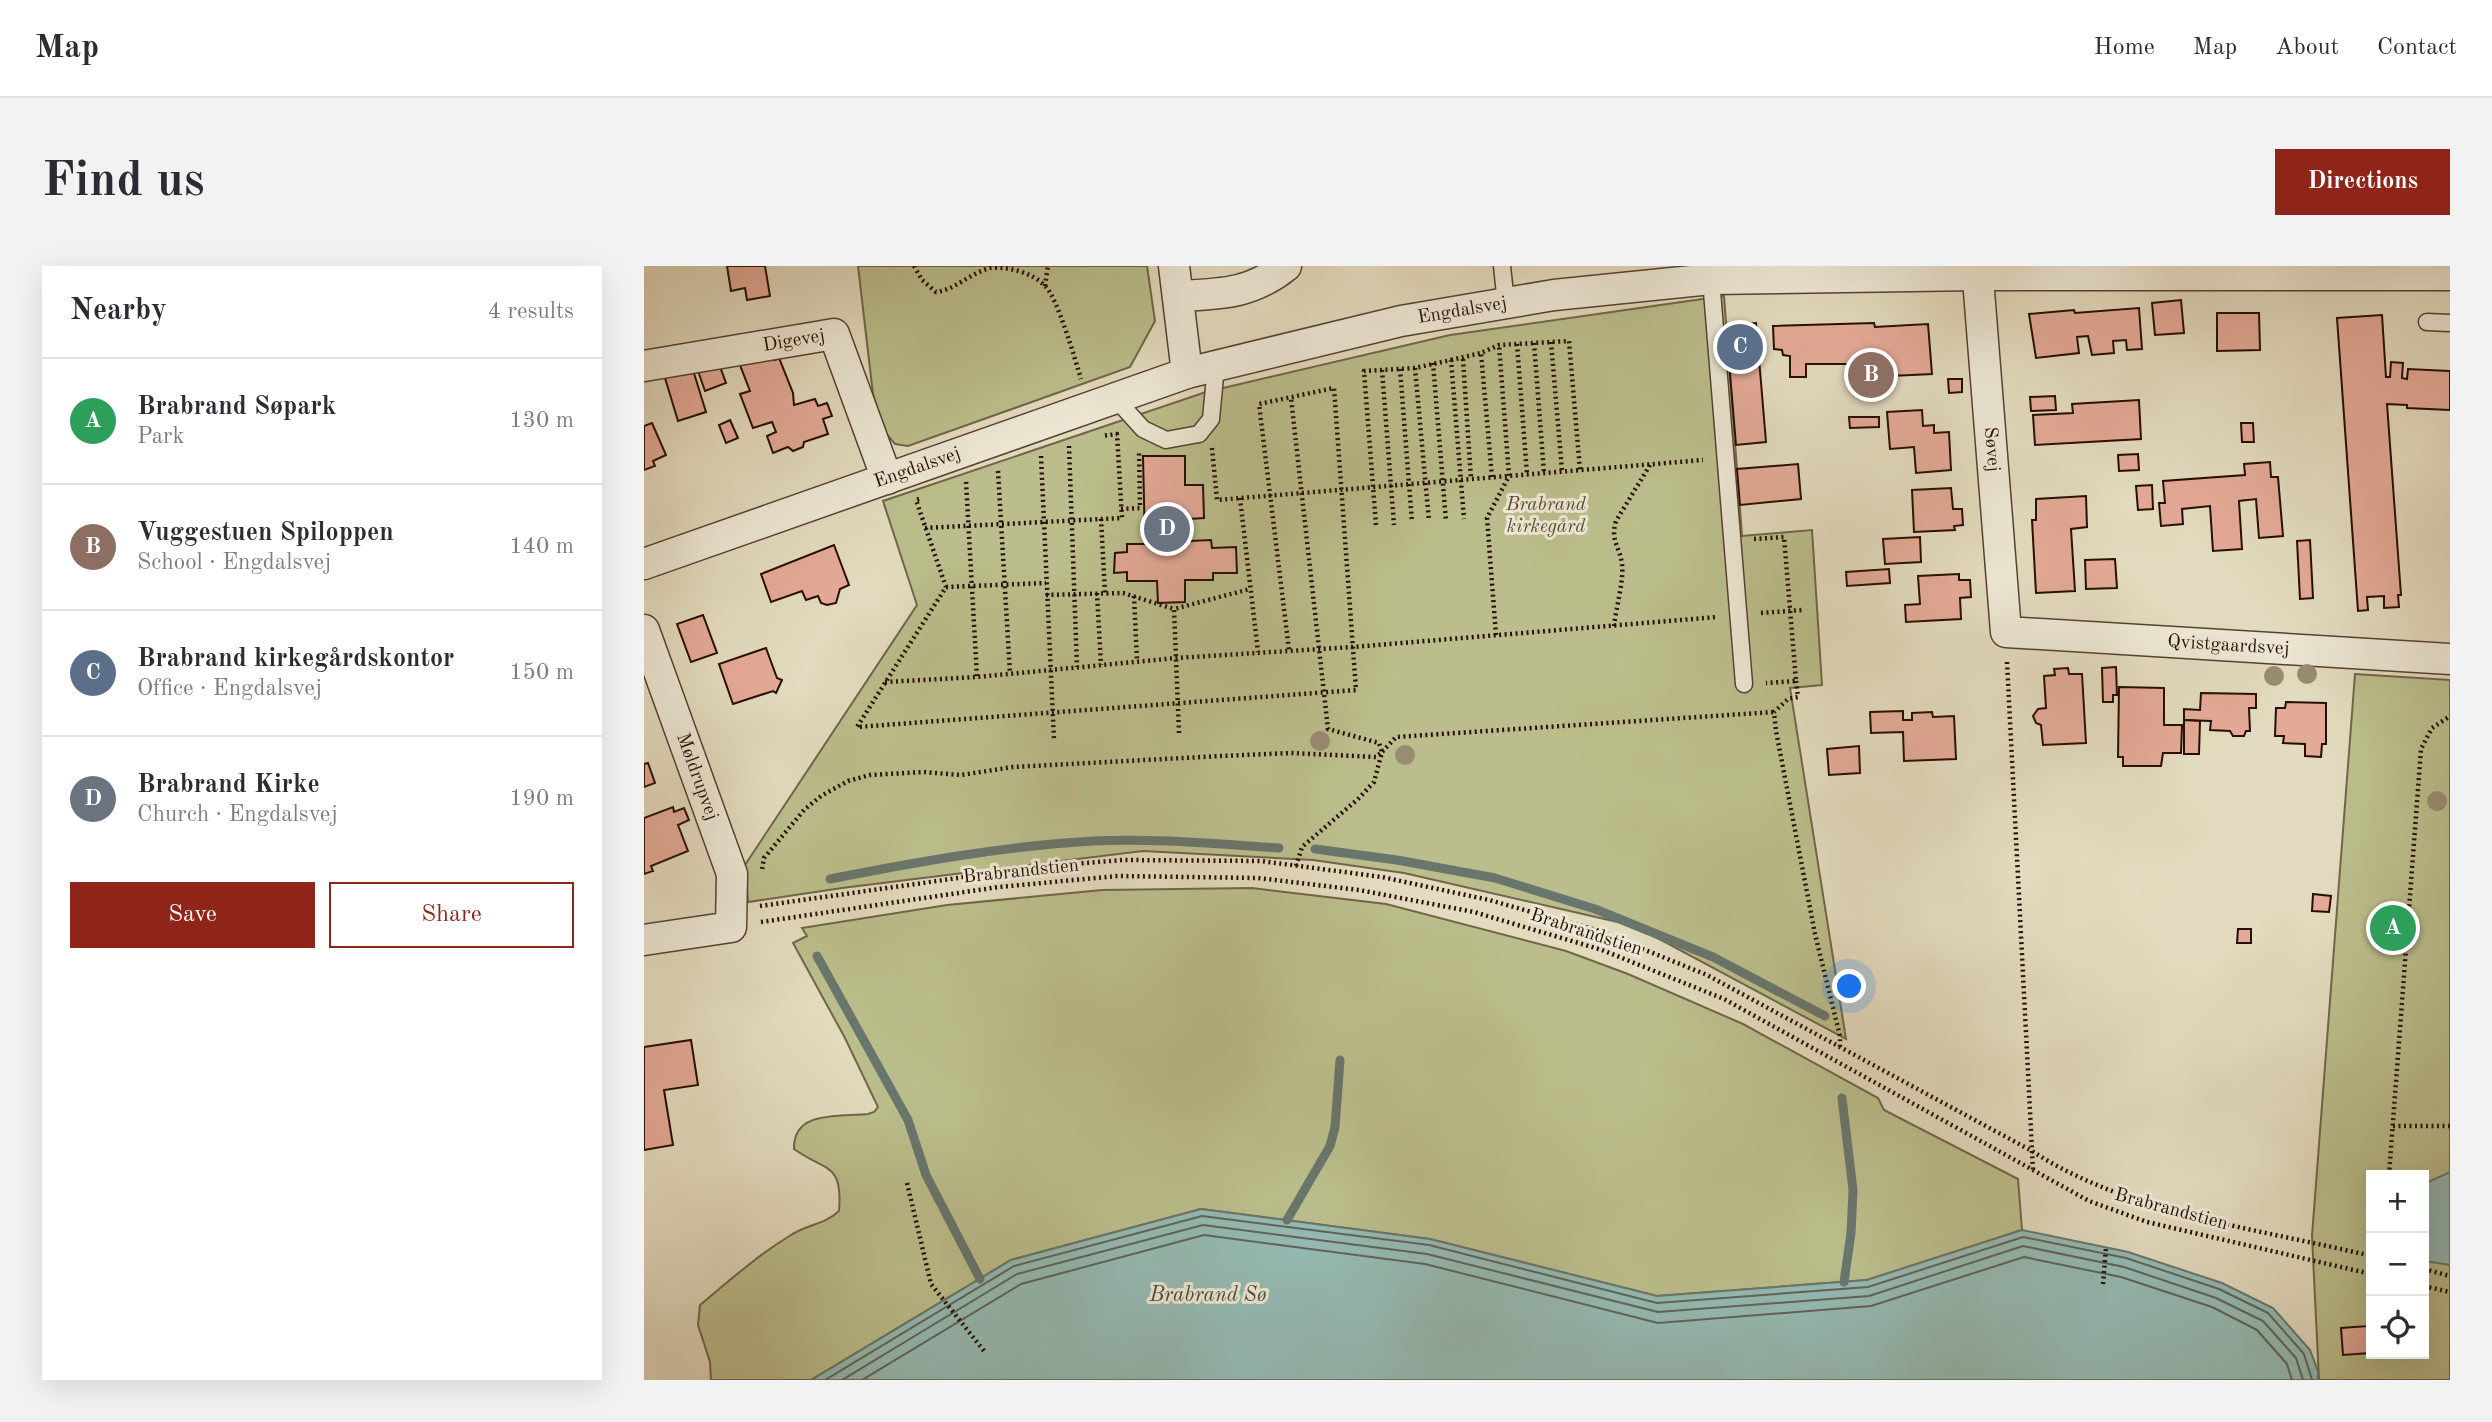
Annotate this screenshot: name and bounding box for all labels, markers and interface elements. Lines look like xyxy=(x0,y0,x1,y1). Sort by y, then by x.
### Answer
text: Map xyxy=(35,32,99,65)
text: Home xyxy=(2094,36,2155,60)
text: Map xyxy=(2193,36,2237,60)
text: About xyxy=(2275,36,2339,60)
text: Contact xyxy=(2377,36,2457,60)
button: Directions xyxy=(2275,149,2450,215)
text: Find us xyxy=(42,158,205,207)
street label: Engdalsvej xyxy=(1416,294,1508,328)
text: Nearby xyxy=(70,296,167,326)
text: 4 results xyxy=(488,300,574,323)
pin: C xyxy=(1717,321,1763,373)
street label: Digevej xyxy=(761,326,827,355)
pin: B xyxy=(1848,349,1894,401)
text: Brabrand Søpark xyxy=(137,394,336,420)
text: A xyxy=(84,409,102,432)
text: 130 m xyxy=(509,409,574,432)
text: Park xyxy=(137,425,184,448)
street label: Søvej xyxy=(1980,426,2003,473)
street label: Engdalsvej xyxy=(872,444,963,492)
park label: Brabrand kirkegård xyxy=(1505,496,1587,537)
pin: D xyxy=(1144,503,1190,555)
text: Vuggestuen Spiloppen xyxy=(137,520,394,546)
text: B xyxy=(85,535,101,558)
text: 140 m xyxy=(509,535,574,558)
text: School · Engdalsvej xyxy=(137,551,331,574)
street label: Qvistgaardsvej xyxy=(2167,632,2290,659)
text: Brabrand kirkegårdskontor xyxy=(137,646,454,672)
text: C xyxy=(85,661,101,684)
text: 150 m xyxy=(509,661,574,684)
text: Office · Engdalsvej xyxy=(137,677,322,700)
street label: Møldrupvej xyxy=(672,731,721,823)
text: Brabrand Kirke xyxy=(137,772,320,798)
text: D xyxy=(84,787,102,810)
text: 190 m xyxy=(509,787,574,810)
text: Church · Engdalsvej xyxy=(137,803,338,826)
street label: Brabrandstien xyxy=(962,856,1080,888)
button: Save xyxy=(70,882,315,948)
button: Share xyxy=(329,882,574,948)
pin: A xyxy=(2370,902,2416,954)
street label: Brabrandstien xyxy=(1528,906,1644,960)
your location xyxy=(1832,969,1866,1003)
map controls xyxy=(2366,1170,2429,1359)
button: + xyxy=(2366,1170,2429,1233)
street label: Brabrandstien xyxy=(2112,1186,2230,1234)
button: − xyxy=(2366,1233,2429,1296)
water label: Brabrand Sø xyxy=(1149,1285,1267,1306)
button: locate xyxy=(2366,1296,2429,1359)

